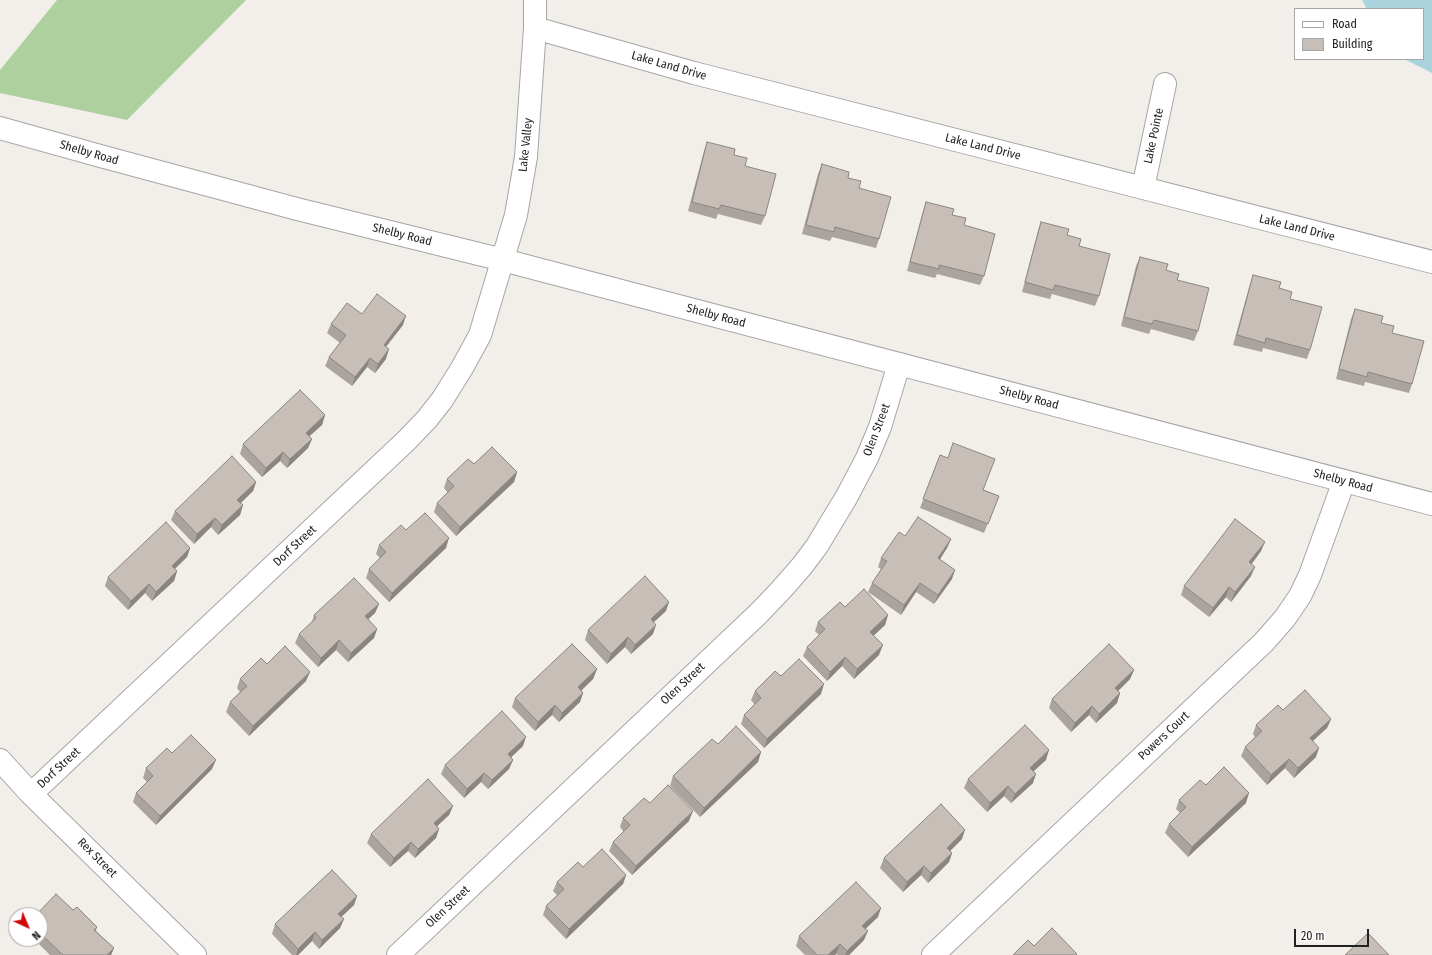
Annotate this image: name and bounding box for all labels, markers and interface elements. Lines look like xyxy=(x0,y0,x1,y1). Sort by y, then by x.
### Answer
legend xyxy=(1294,8,1424,60)
text: Road xyxy=(1332,17,1357,31)
text: Building xyxy=(1332,37,1372,51)
street label: Lake Land Drive xyxy=(630,48,708,84)
street label: Lake Pointe xyxy=(1141,107,1167,165)
street label: Lake Valley xyxy=(516,117,536,173)
street label: Lake Land Drive xyxy=(944,131,1022,163)
street label: Shelby Road xyxy=(58,138,120,168)
street label: Lake Land Drive xyxy=(1258,212,1336,244)
street label: Shelby Road xyxy=(371,221,433,249)
street label: Shelby Road xyxy=(685,301,747,331)
street label: Shelby Road xyxy=(998,383,1060,413)
street label: Olen Street xyxy=(860,402,894,458)
street label: Shelby Road xyxy=(1312,466,1374,496)
street label: Dorf Street xyxy=(271,523,319,569)
street label: Olen Street xyxy=(658,660,708,708)
street label: Powers Court xyxy=(1135,709,1193,763)
street label: Dorf Street xyxy=(35,745,83,791)
street label: Rex Street xyxy=(74,835,120,881)
street label: Olen Street xyxy=(423,883,473,931)
north arrow xyxy=(8,907,48,947)
scale bar xyxy=(1296,921,1371,947)
text: N xyxy=(29,928,43,942)
text: 20 m xyxy=(1301,929,1325,943)

